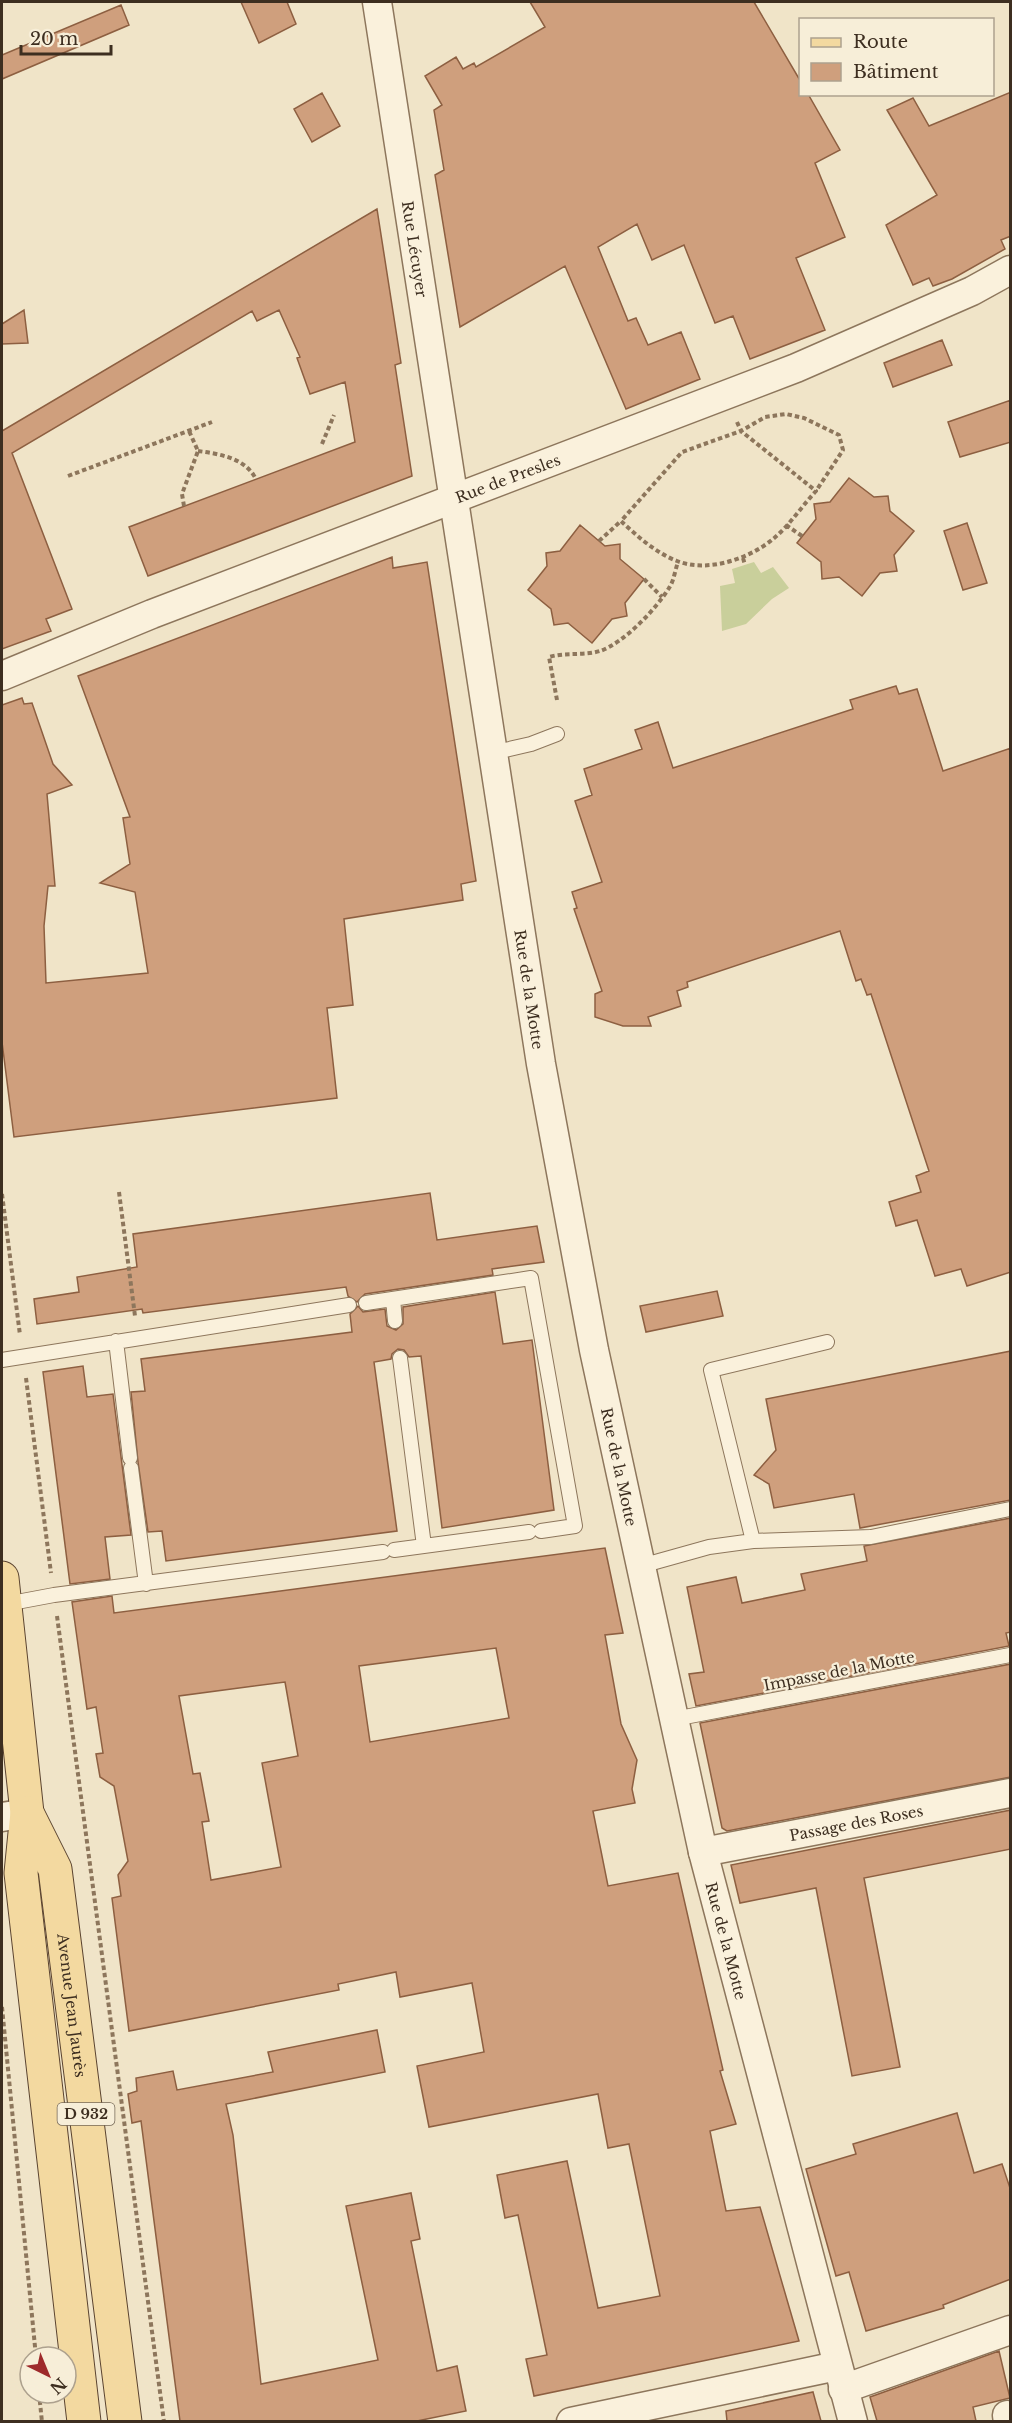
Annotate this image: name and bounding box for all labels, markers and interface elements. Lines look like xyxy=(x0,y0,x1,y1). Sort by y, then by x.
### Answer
scale bar xyxy=(21,18,111,56)
legend xyxy=(799,18,994,96)
text: 20 m xyxy=(30,28,78,50)
text: Route xyxy=(853,31,908,53)
text: Bâtiment xyxy=(853,61,939,83)
street label: Rue Lécuyer xyxy=(398,199,432,300)
street label: Rue de Presles xyxy=(452,449,563,507)
street label: Rue de la Motte xyxy=(511,928,548,1051)
street label: Rue de la Motte xyxy=(597,1406,641,1528)
street label: Impasse de la Motte xyxy=(762,1647,916,1695)
street label: Passage des Roses xyxy=(788,1800,925,1845)
street label: Rue de la Motte xyxy=(702,1880,751,2002)
street label: Avenue Jean Jaurès xyxy=(54,1931,91,2079)
road number: D 932 xyxy=(58,2103,115,2125)
north arrow xyxy=(18,2345,78,2405)
text: N xyxy=(46,2374,71,2398)

